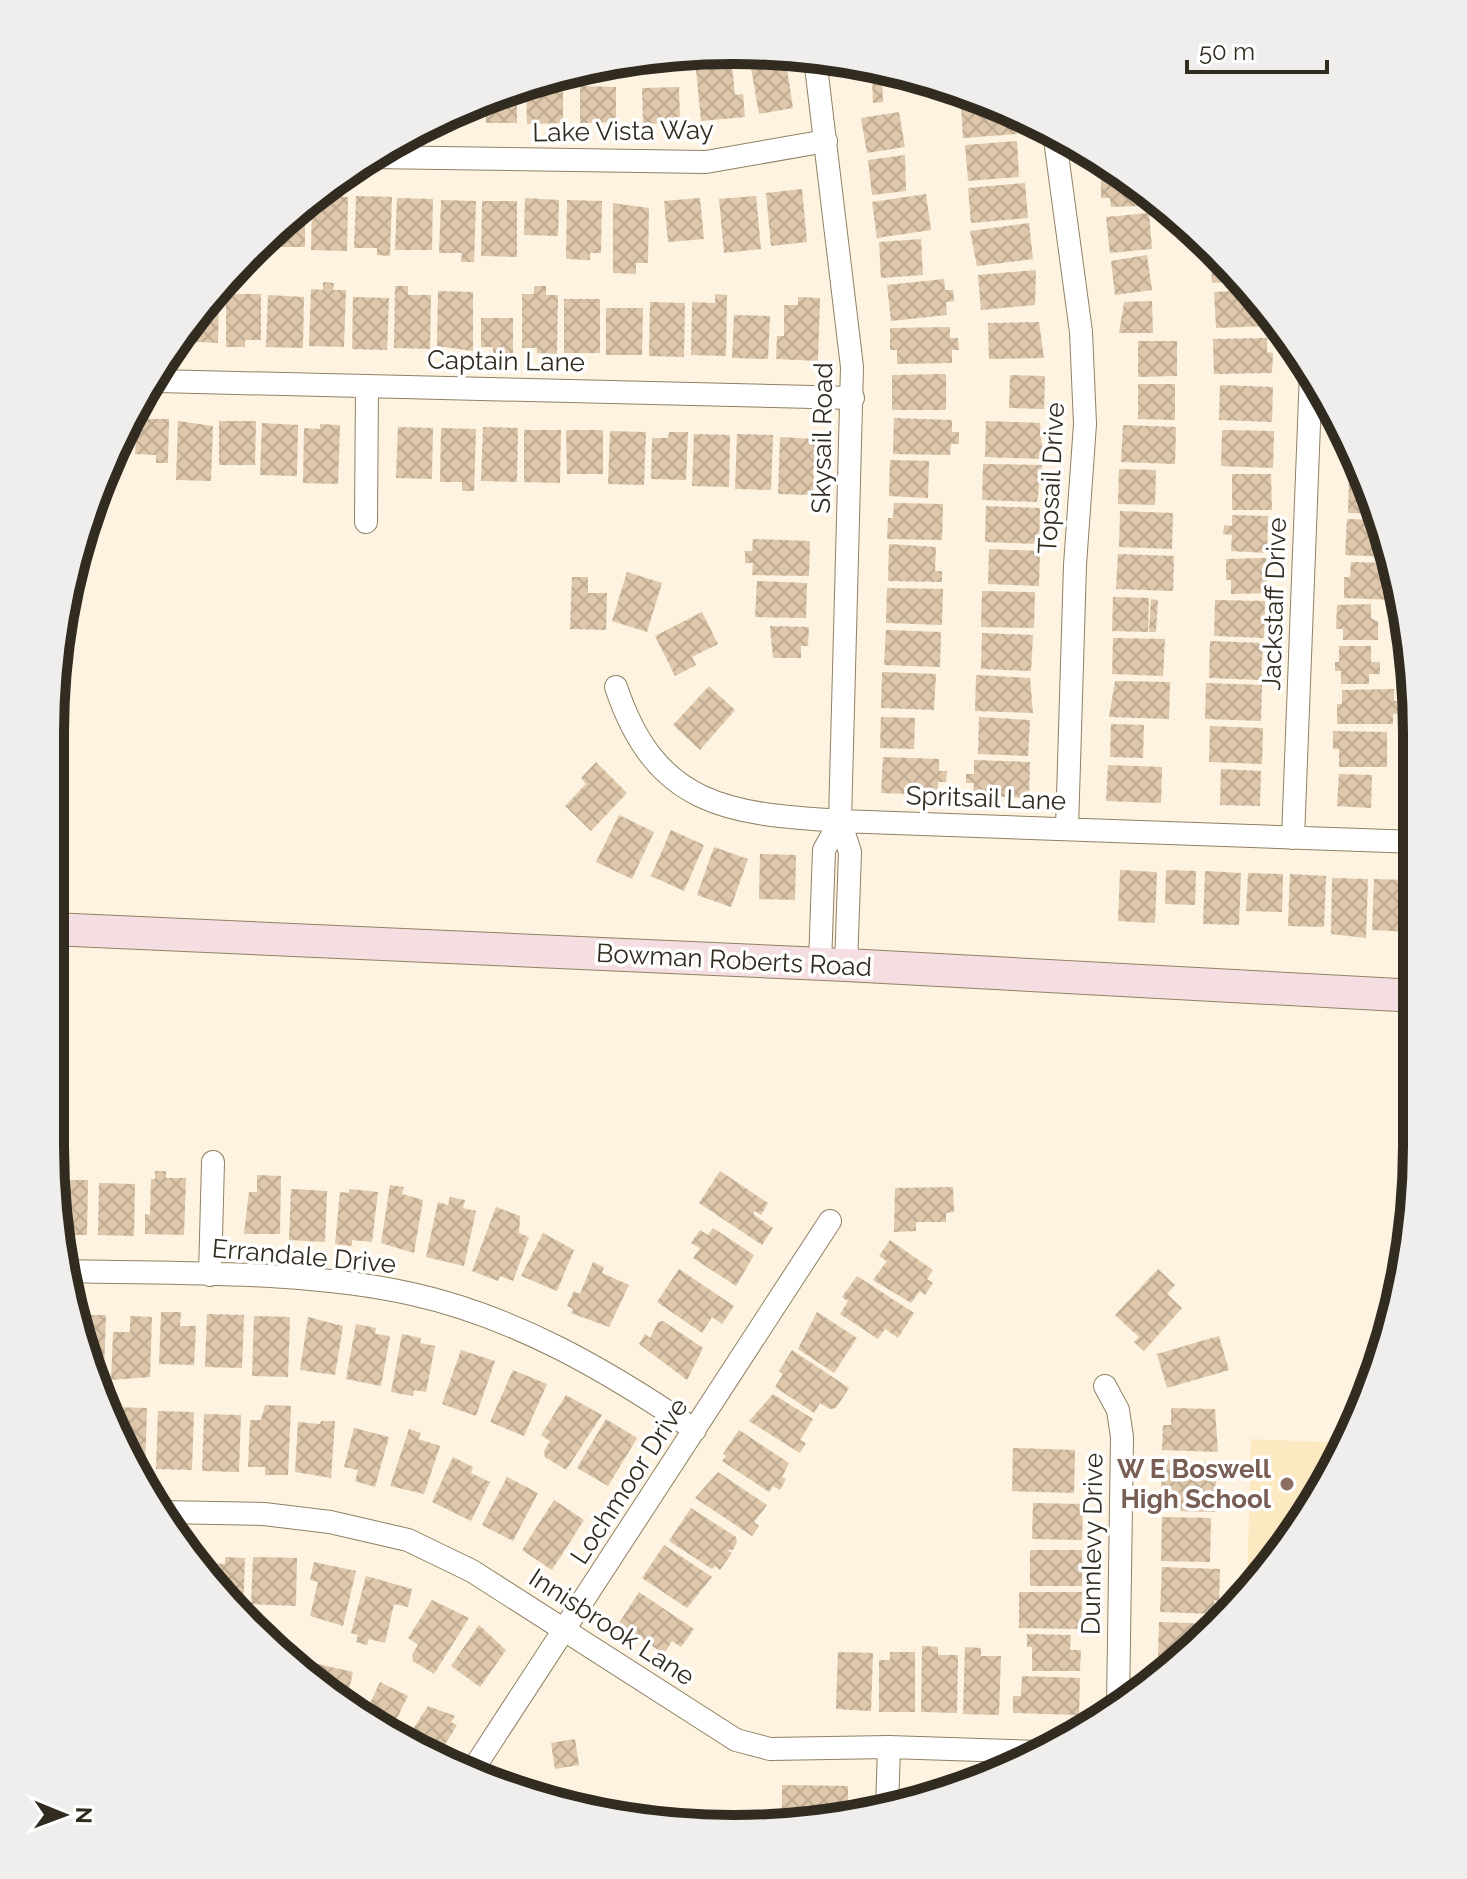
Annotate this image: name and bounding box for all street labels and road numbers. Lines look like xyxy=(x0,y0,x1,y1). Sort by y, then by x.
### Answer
street label: Lake Vista Way xyxy=(532,114,714,148)
street label: Captain Lane xyxy=(427,345,585,377)
street label: Skysail Road xyxy=(806,362,838,514)
street label: Topsail Drive xyxy=(1032,401,1070,555)
street label: Jackstaff Drive xyxy=(1256,517,1292,691)
street label: Spritsail Lane xyxy=(905,780,1067,816)
street label: Bowman Roberts Road xyxy=(595,938,873,982)
street label: Errandale Drive xyxy=(211,1233,397,1279)
street label: Lochmoor Drive xyxy=(564,1392,694,1570)
street label: Dunnlevy Drive xyxy=(1075,1453,1109,1635)
street label: Innisbrook Lane xyxy=(524,1562,700,1692)

